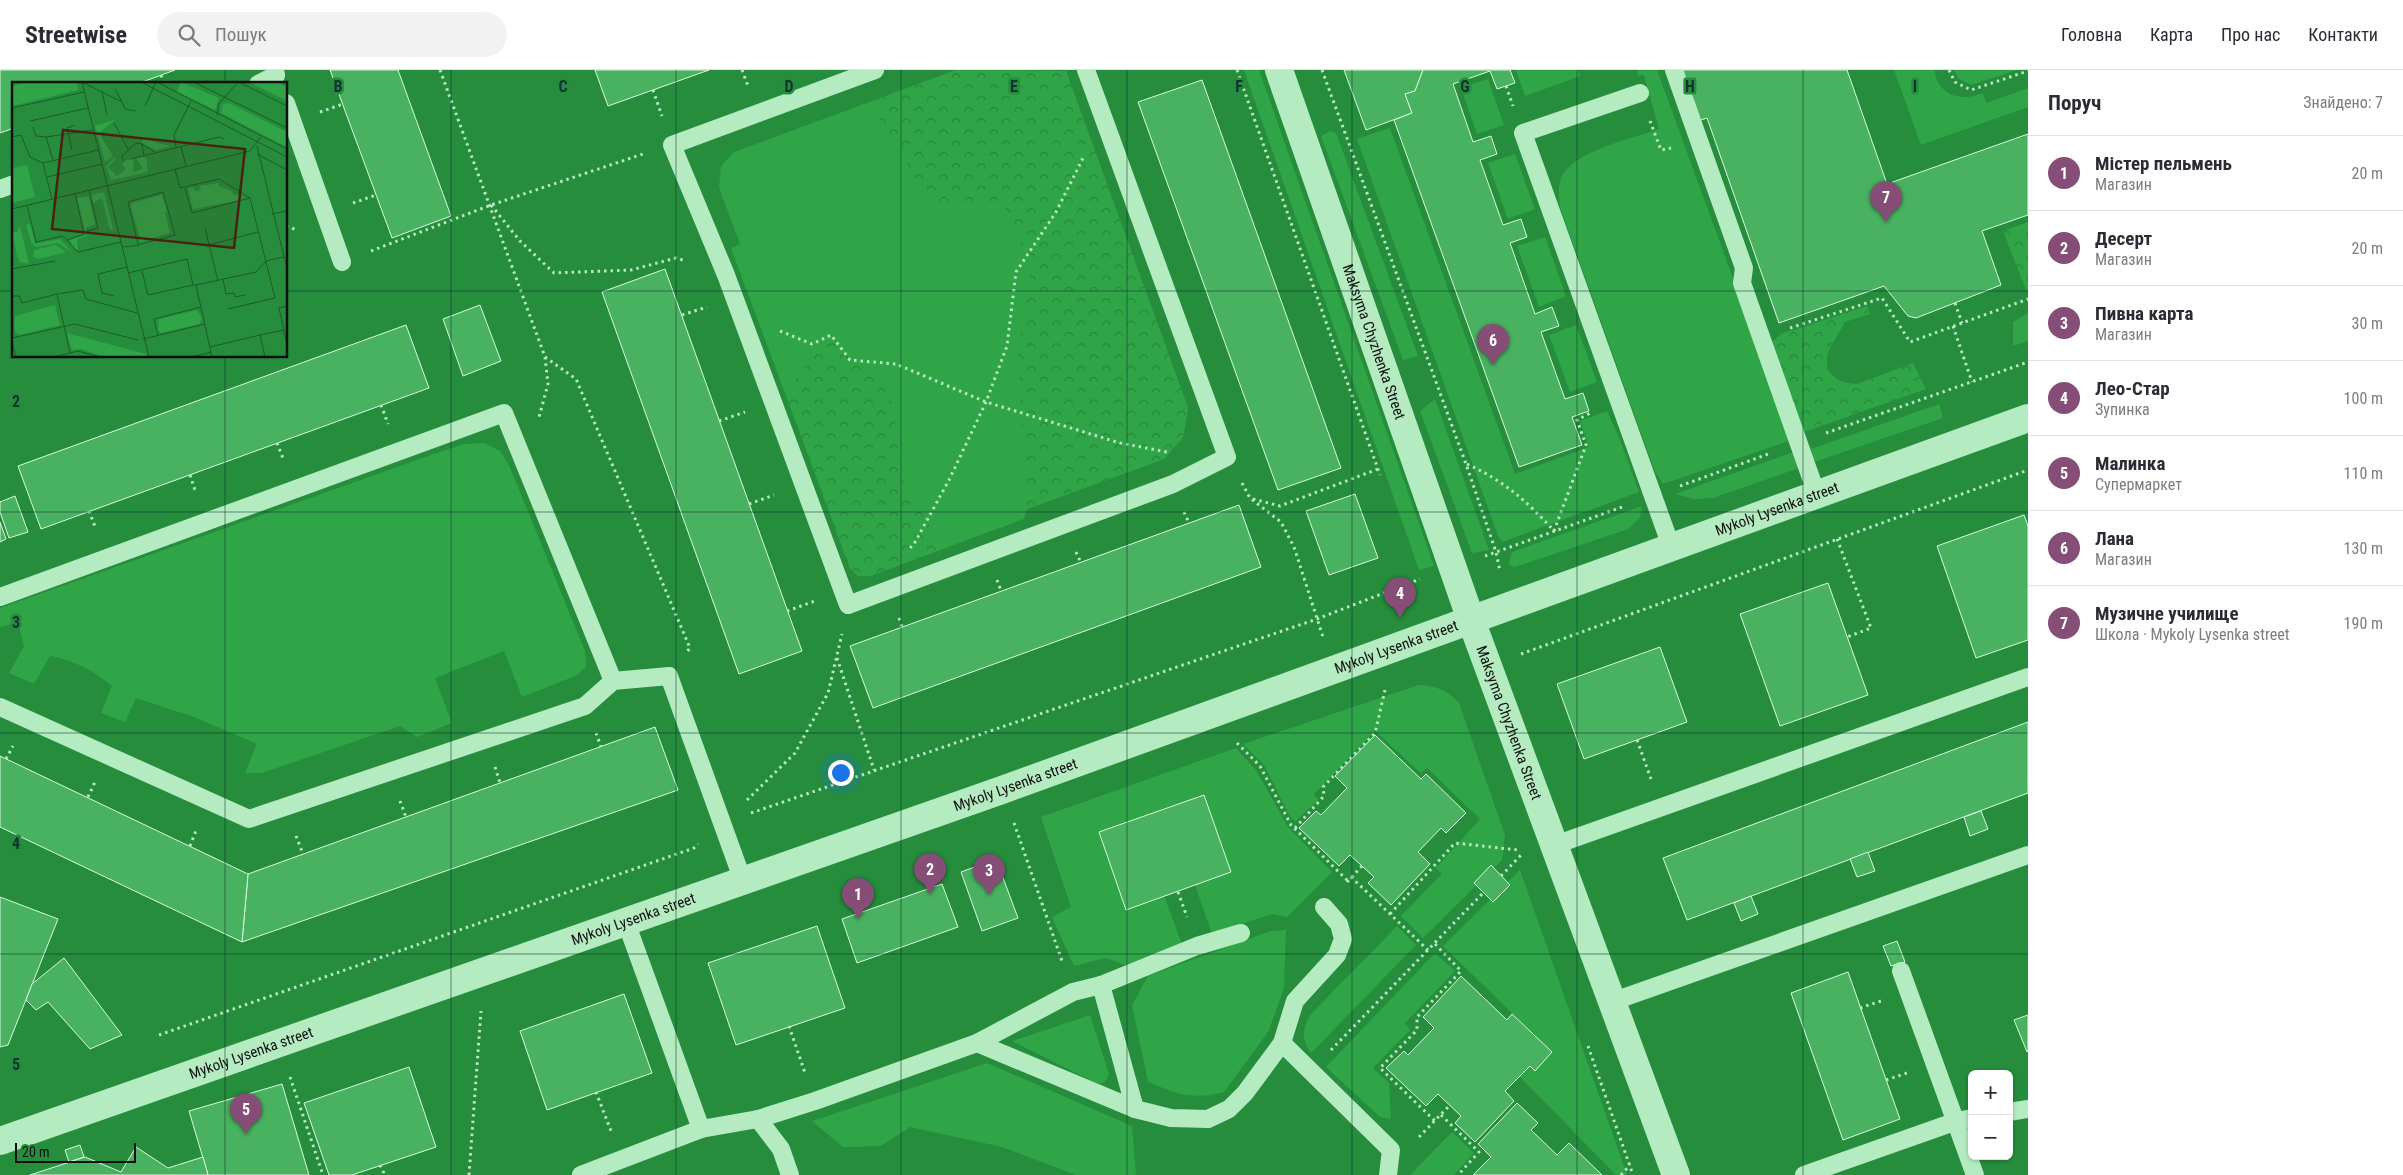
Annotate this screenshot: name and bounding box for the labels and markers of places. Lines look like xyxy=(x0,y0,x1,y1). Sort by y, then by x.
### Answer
pin: 7 xyxy=(1870,181,1902,222)
pin: 6 xyxy=(1477,324,1509,365)
pin: 4 xyxy=(1384,577,1416,618)
pin: 2 xyxy=(914,853,946,894)
pin: 3 xyxy=(973,854,1005,895)
pin: 1 xyxy=(842,878,874,919)
pin: 5 xyxy=(230,1093,262,1134)

